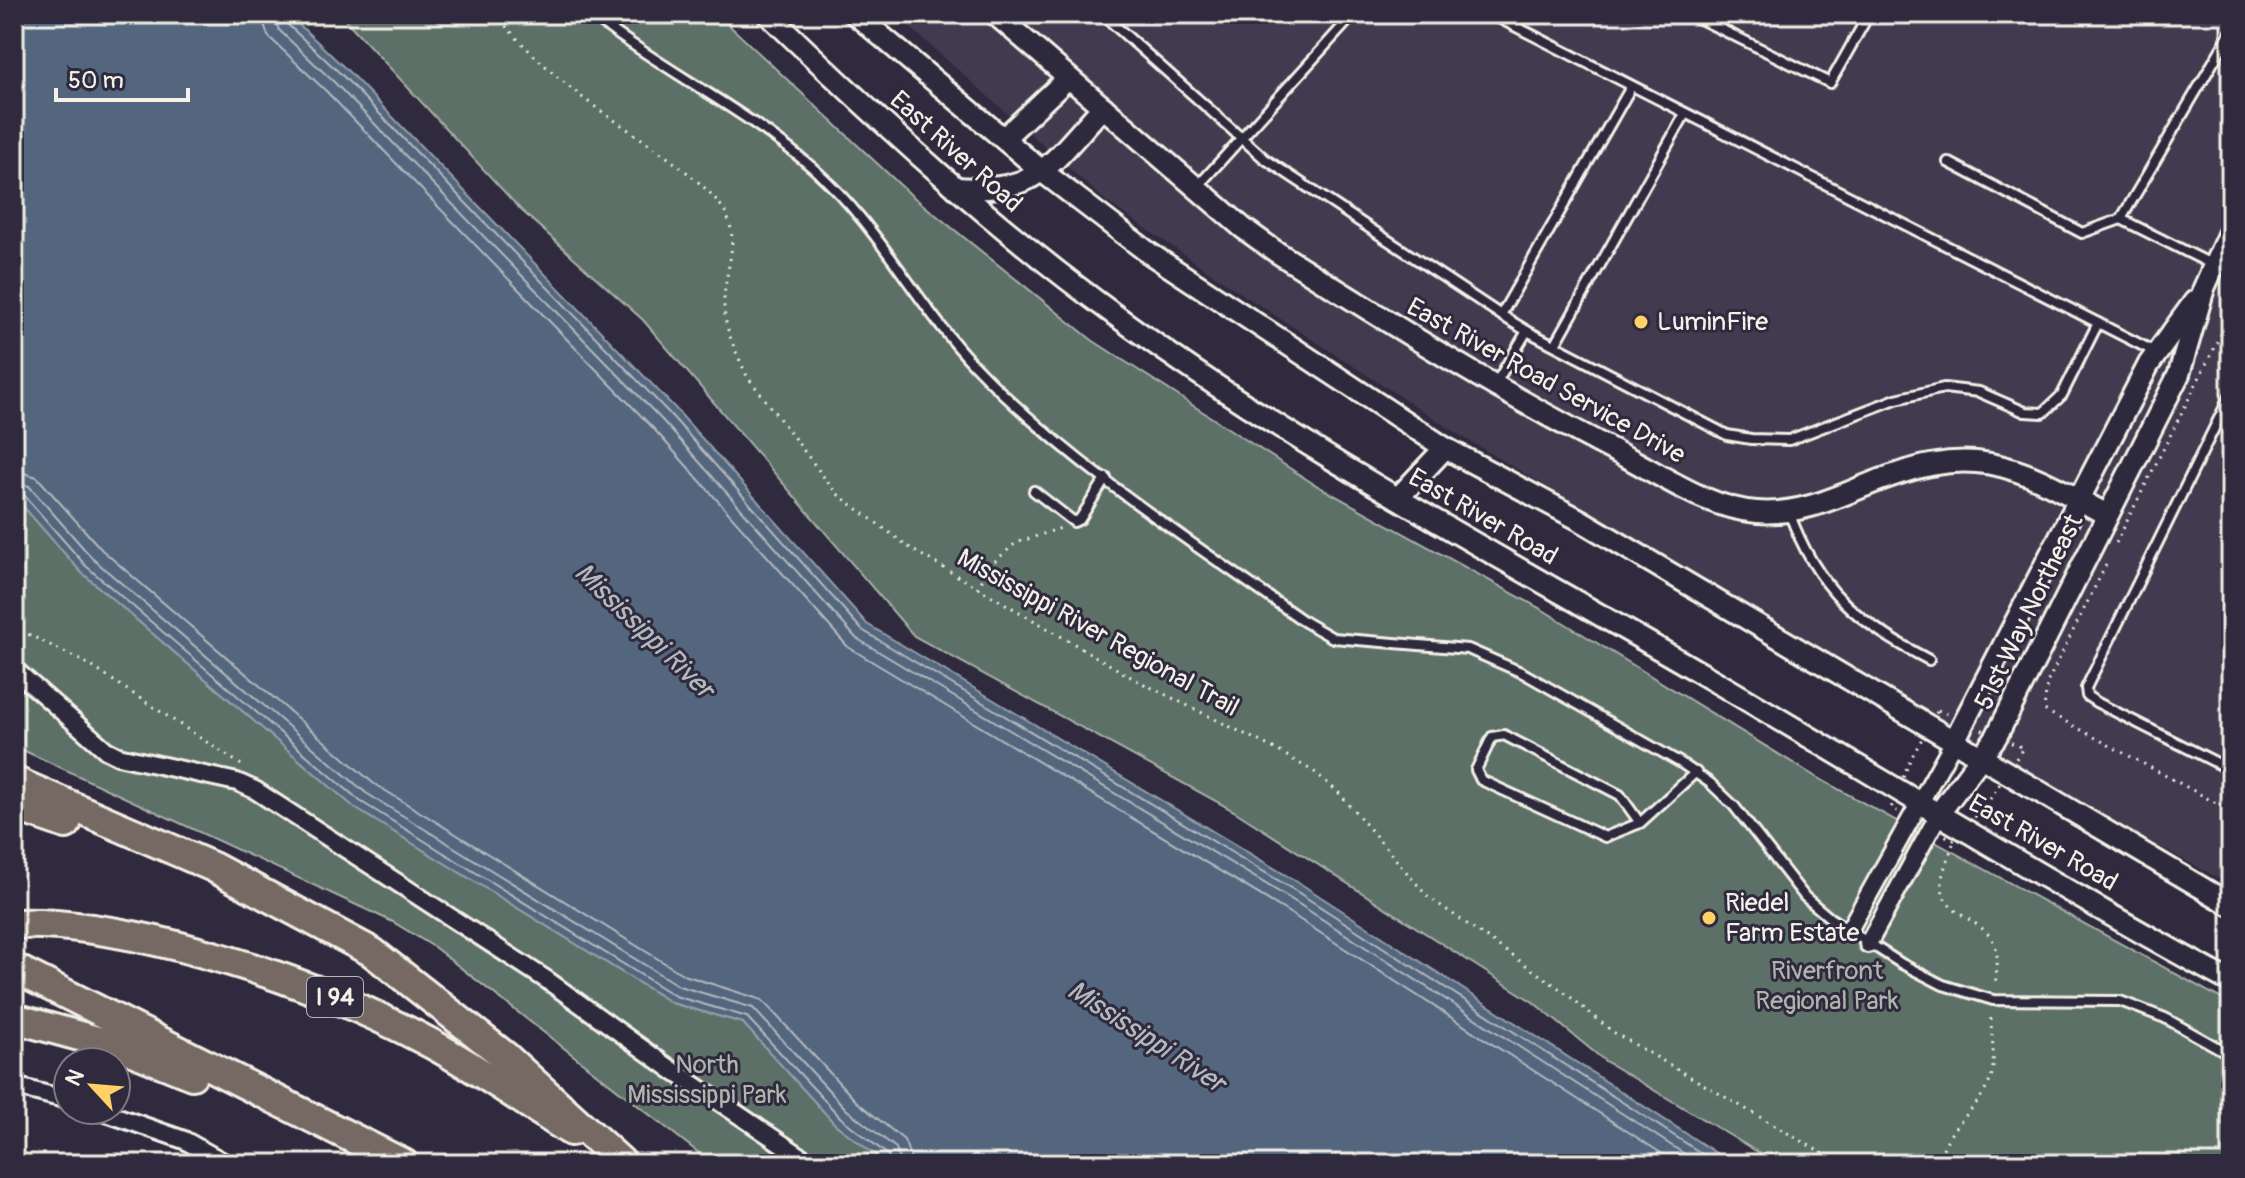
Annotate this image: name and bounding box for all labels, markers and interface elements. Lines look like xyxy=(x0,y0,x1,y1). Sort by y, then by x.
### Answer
scale bar xyxy=(56,52,188,102)
text: 50 m xyxy=(68,66,124,95)
street label: East River Road xyxy=(883,84,1029,220)
street label: East River Road Service Drive xyxy=(1401,291,1691,471)
place label: LuminFire xyxy=(1657,306,1768,338)
marker: LuminFire xyxy=(1632,313,1650,331)
street label: East River Road xyxy=(1403,461,1563,573)
street label: 51st Way Northeast xyxy=(1968,509,2090,715)
street label: Mississippi River Regional Trail xyxy=(951,542,1245,724)
water label: Mississippi River xyxy=(567,556,723,709)
street label: East River Road xyxy=(1963,787,2123,899)
place label: Riedel Farm Estate xyxy=(1725,887,1860,949)
marker: Riedel Farm Estate xyxy=(1700,909,1718,927)
park label: Riverfront Regional Park xyxy=(1755,955,1899,1017)
water label: Mississippi River xyxy=(1061,973,1234,1103)
road number: I 94 xyxy=(307,977,363,1017)
north arrow xyxy=(52,1046,132,1126)
park label: North Mississippi Park xyxy=(627,1049,787,1111)
text: N xyxy=(59,1065,91,1090)

